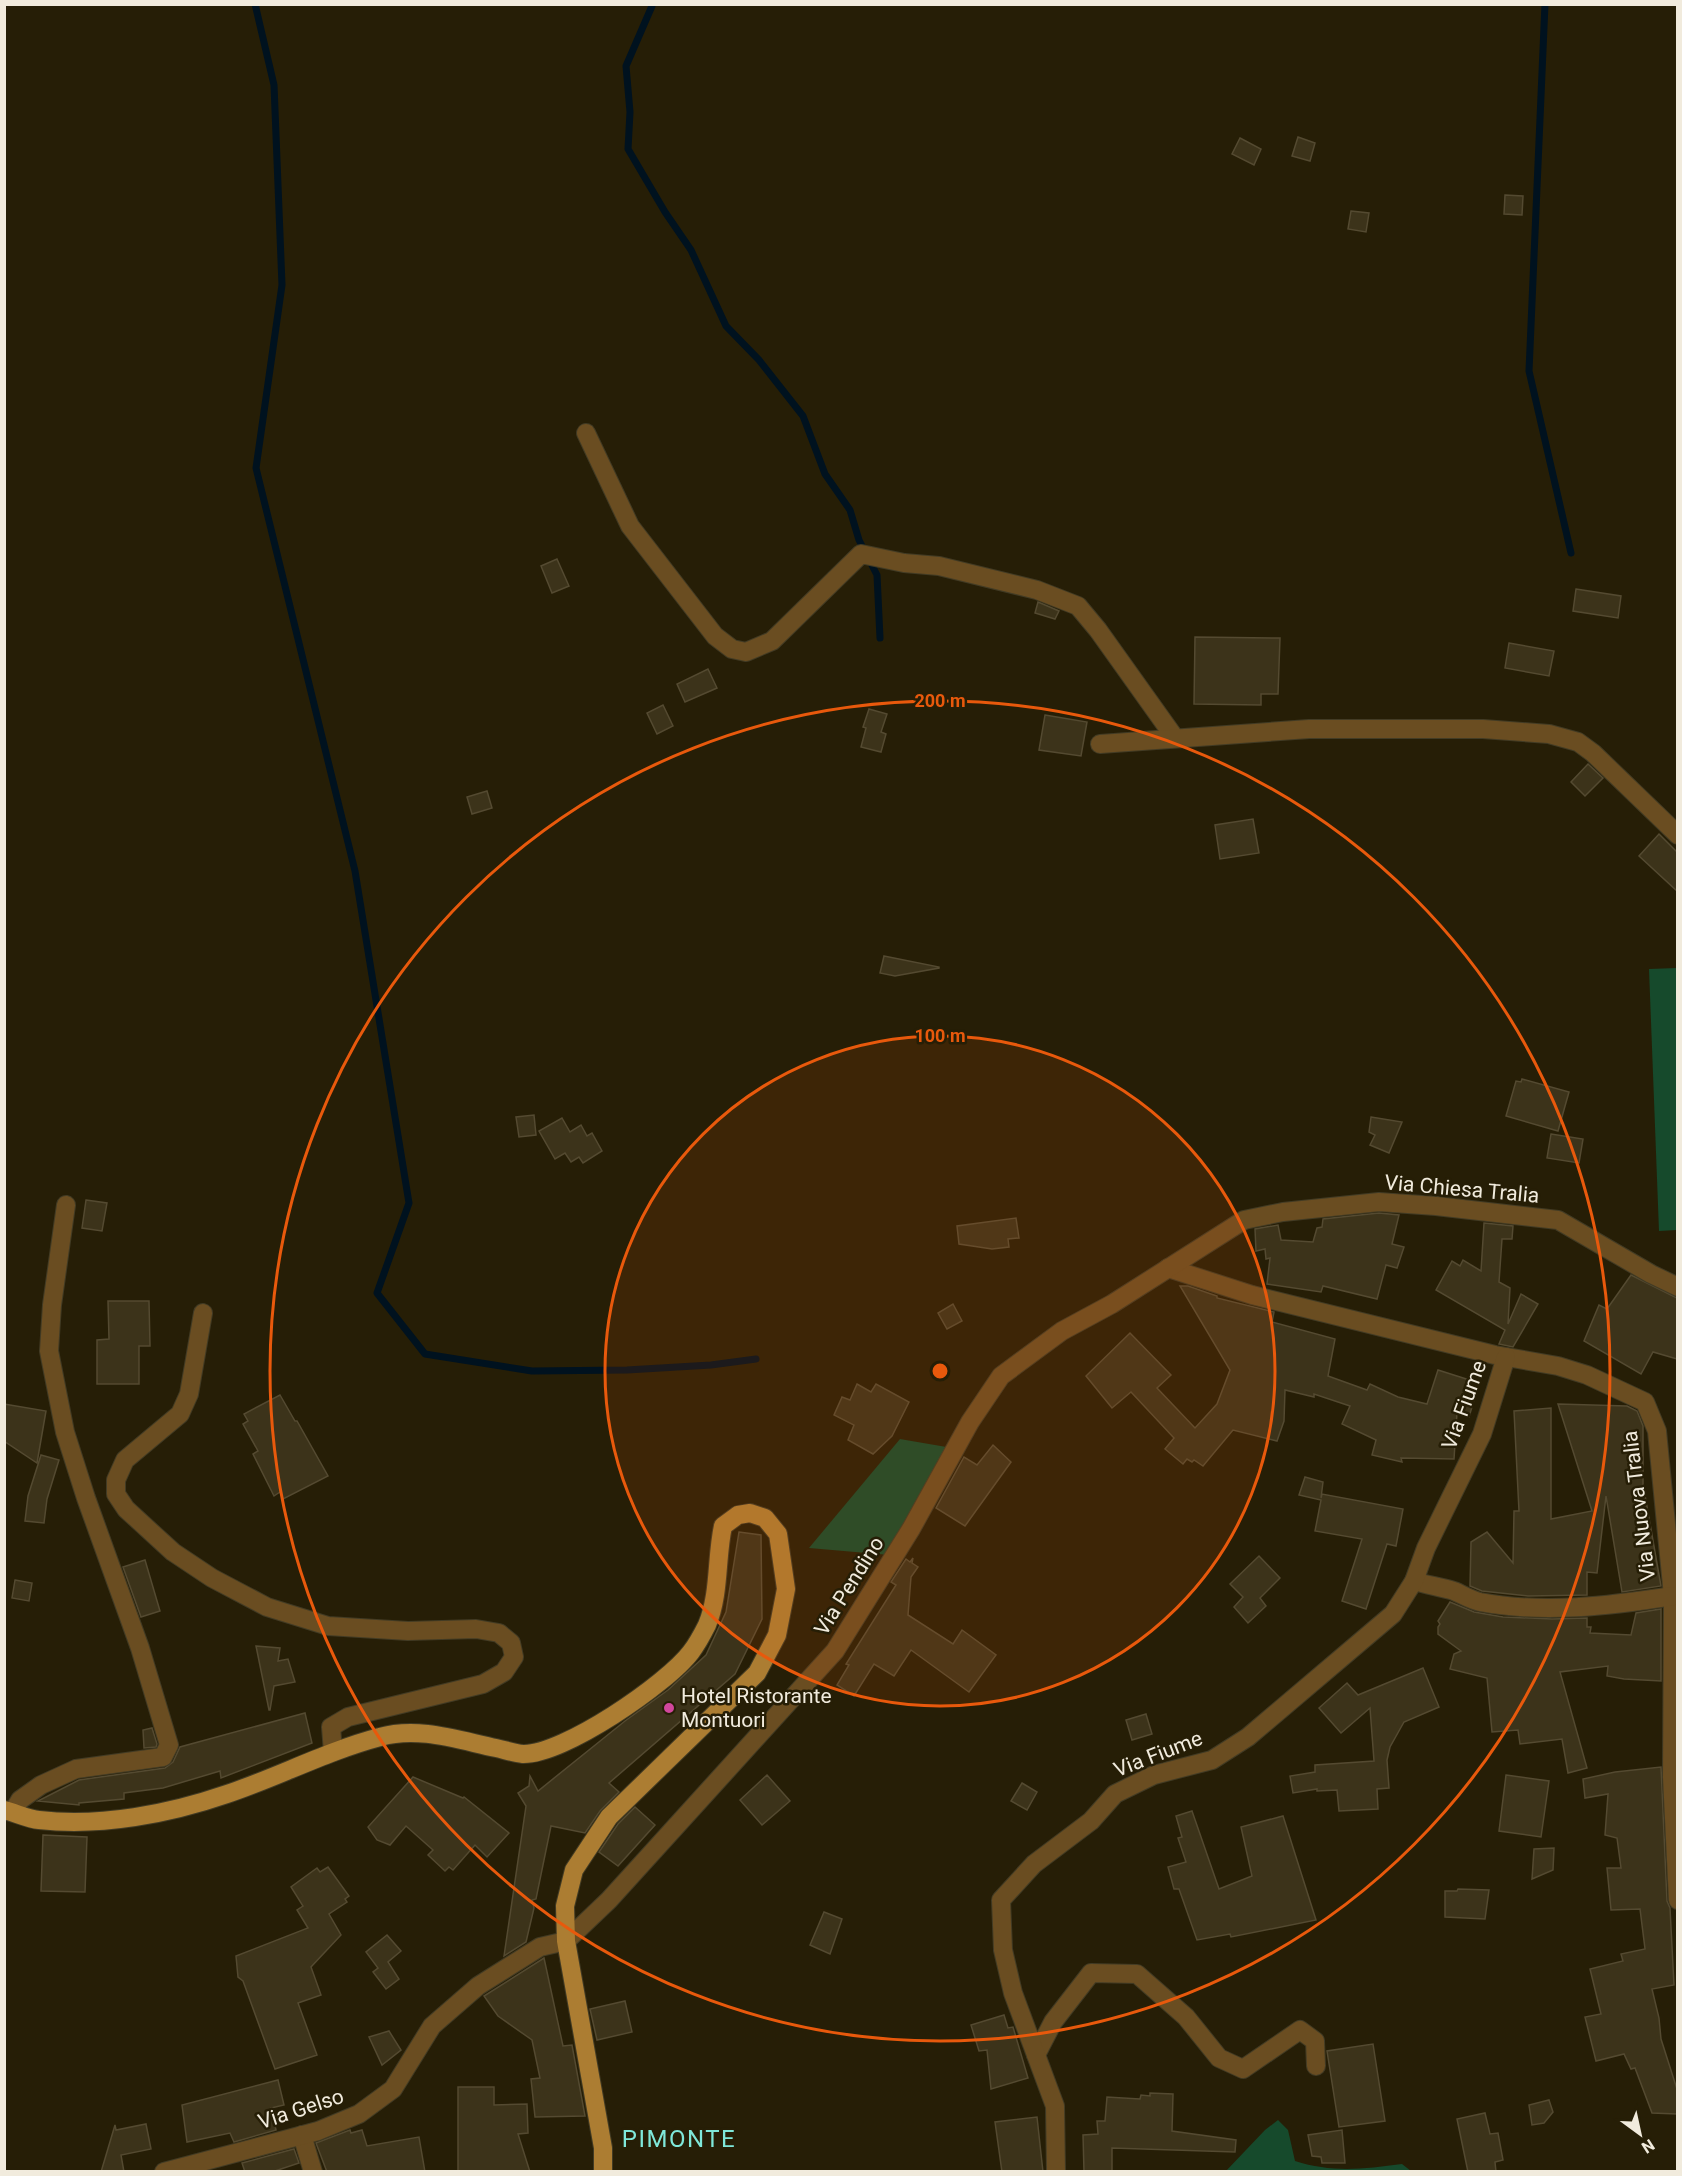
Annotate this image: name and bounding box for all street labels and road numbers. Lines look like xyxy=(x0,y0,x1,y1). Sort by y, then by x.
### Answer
street label: Via Chiesa Tralia xyxy=(1384,1170,1540,1208)
street label: Via Fiume xyxy=(1437,1357,1491,1453)
street label: Via Nuova Tralia xyxy=(1618,1429,1660,1583)
street label: Via Pendino xyxy=(809,1532,889,1640)
street label: Via Fiume xyxy=(1110,1726,1206,1782)
street label: Via Gelso xyxy=(255,2084,347,2134)

